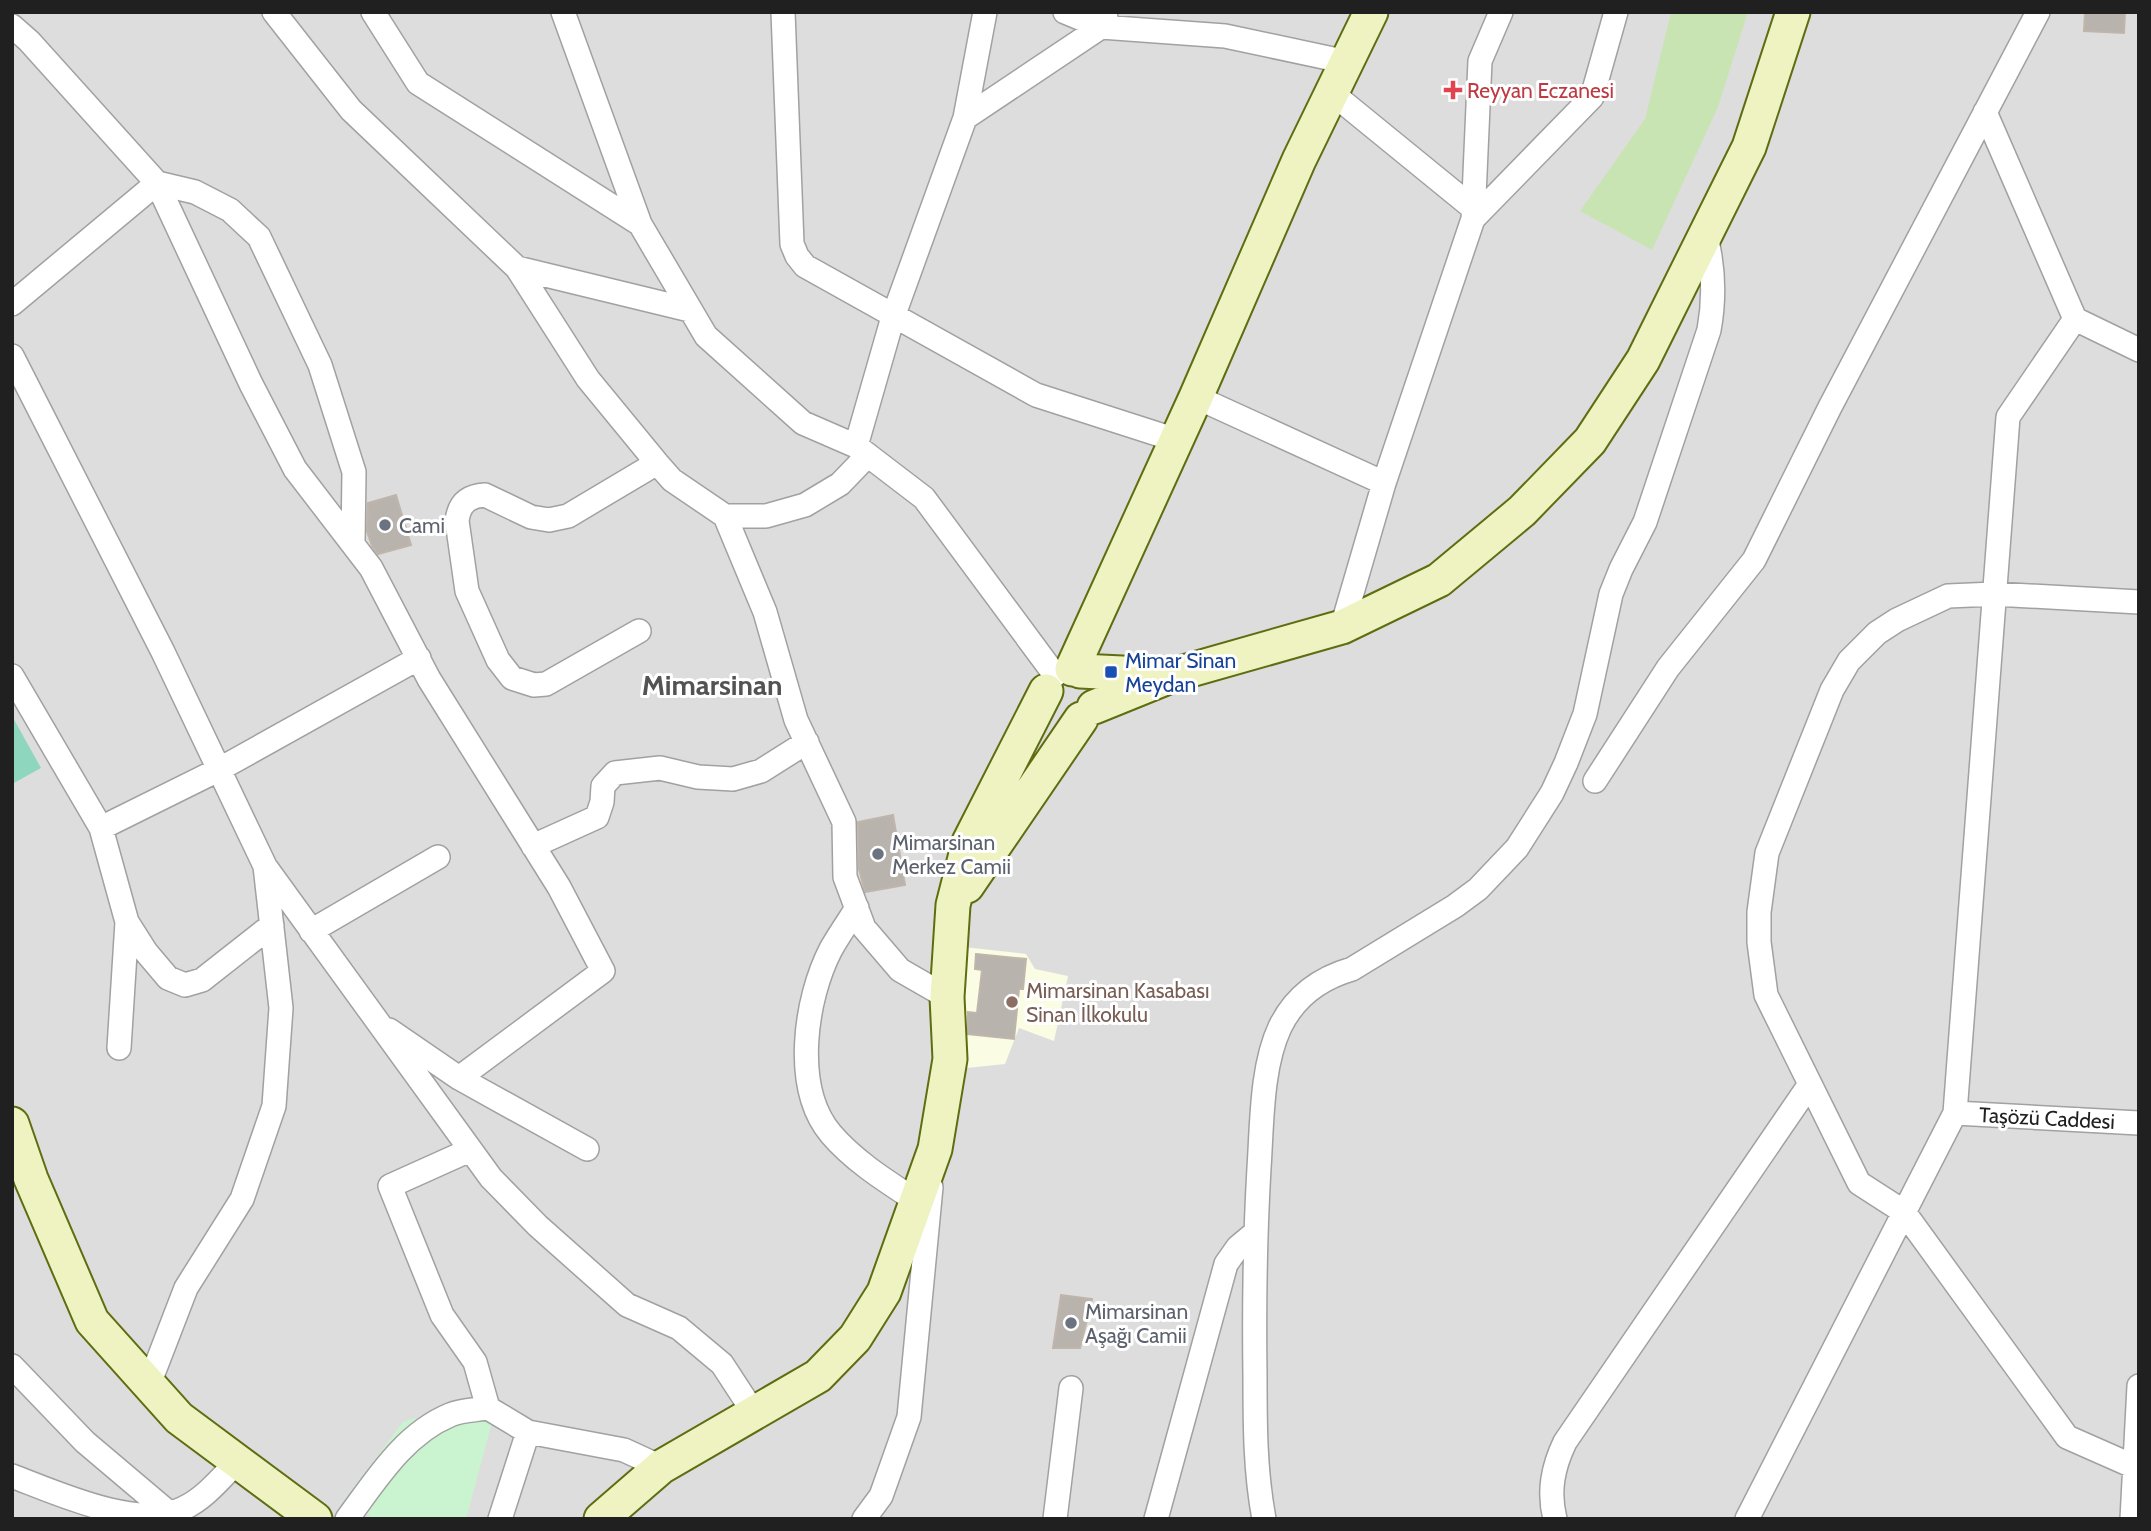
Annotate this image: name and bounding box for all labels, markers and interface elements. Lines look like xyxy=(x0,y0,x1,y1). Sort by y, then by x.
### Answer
place label: Reyyan Eczanesi xyxy=(1467,78,1614,103)
marker: Reyyan Eczanesi xyxy=(1445,82,1461,98)
place label: Cami xyxy=(399,513,445,538)
marker: Cami xyxy=(377,517,393,533)
place label: Mimar Sinan Meydan xyxy=(1125,648,1236,697)
marker: Mimar Sinan Meydan xyxy=(1103,664,1119,680)
district label: Mimarsinan xyxy=(642,668,782,702)
place label: Mimarsinan Merkez Camii xyxy=(892,830,1011,879)
marker: Mimarsinan Merkez Camii xyxy=(870,846,886,862)
place label: Mimarsinan Kasabası Sinan İlkokulu xyxy=(1026,978,1209,1027)
marker: Mimarsinan Kasabası Sinan İlkokulu xyxy=(1004,994,1020,1010)
street label: Taşözü Caddesi xyxy=(1979,1102,2115,1134)
place label: Mimarsinan Aşağı Camii xyxy=(1085,1299,1188,1348)
marker: Mimarsinan Aşağı Camii xyxy=(1063,1315,1079,1331)

